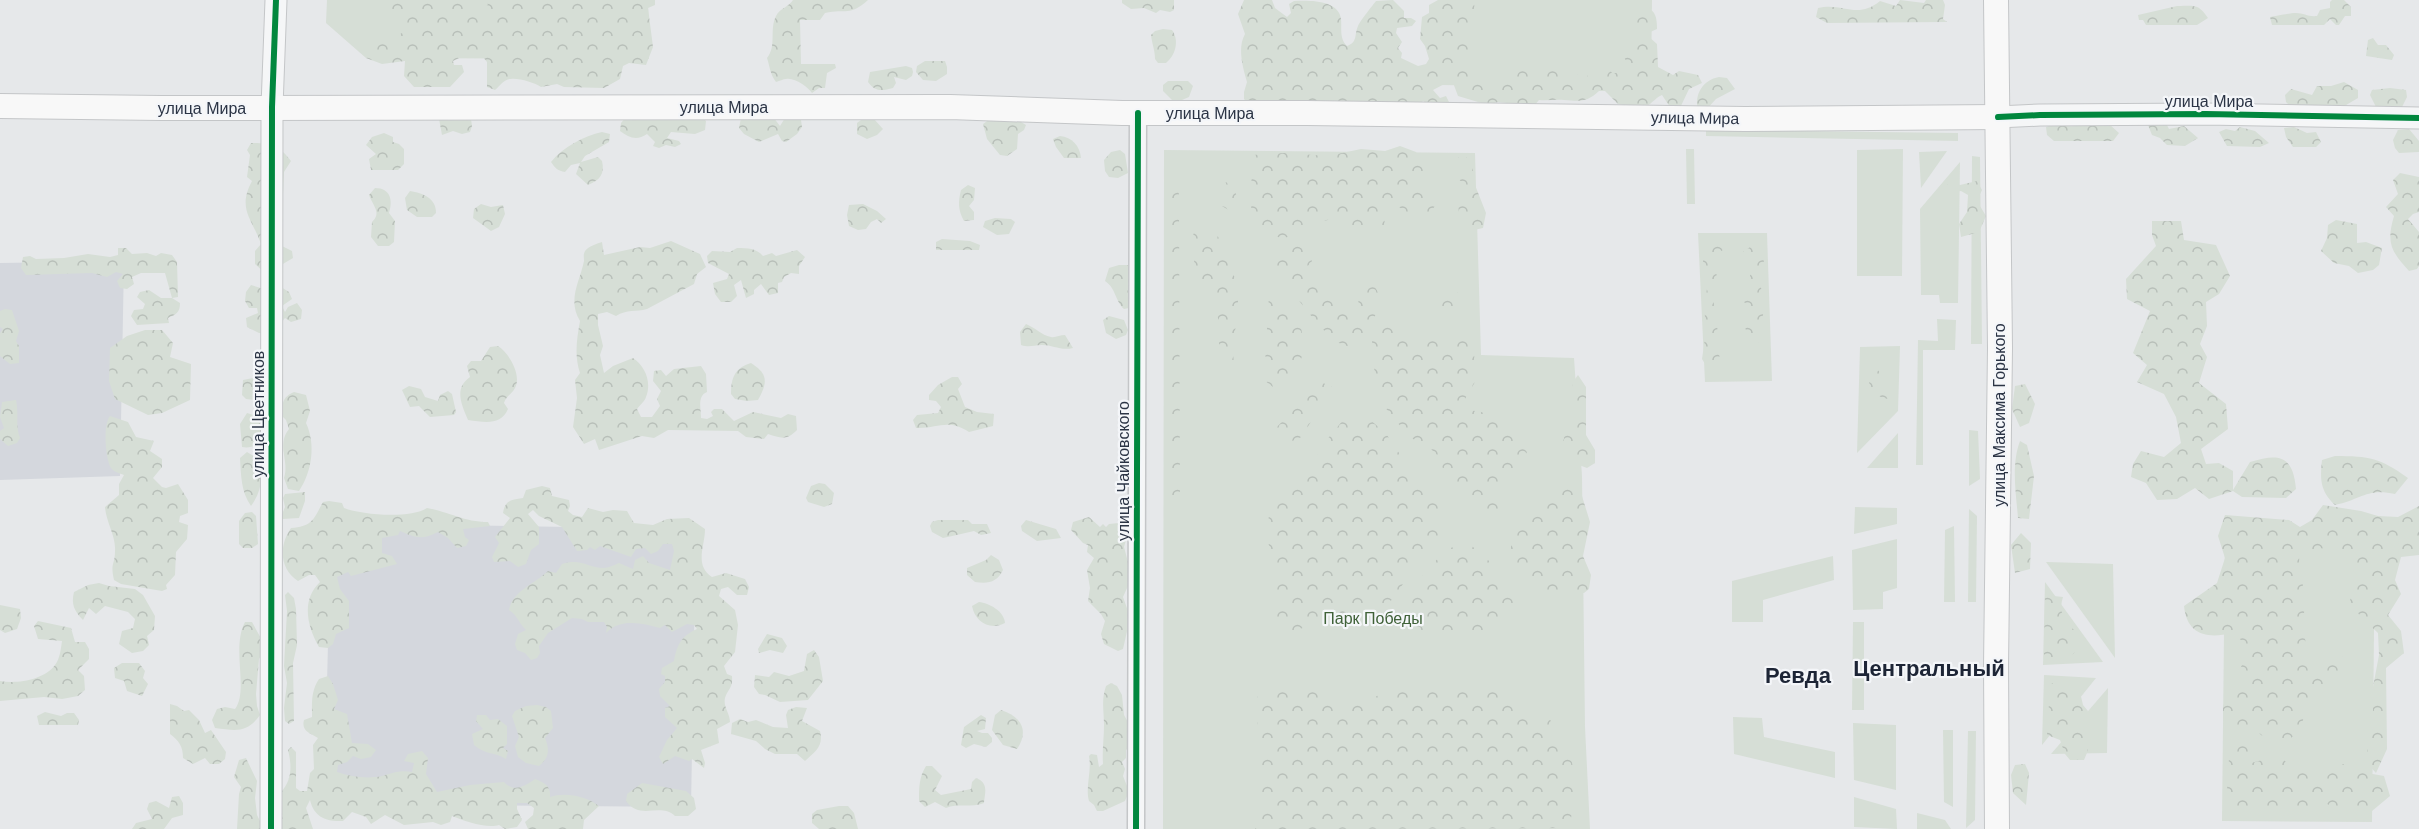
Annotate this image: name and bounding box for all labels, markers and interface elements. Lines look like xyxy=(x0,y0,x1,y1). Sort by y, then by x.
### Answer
street label: улица Мира xyxy=(2165,93,2253,110)
street label: улица Мира xyxy=(680,99,768,116)
street label: улица Мира xyxy=(158,100,246,117)
street label: улица Мира xyxy=(1166,105,1254,122)
street label: улица Мира xyxy=(1651,109,1739,127)
street label: улица Максима Горького xyxy=(1991,323,2008,507)
street label: улица Цветников xyxy=(250,351,267,477)
street label: улица Чайковского xyxy=(1115,401,1132,541)
park label: Парк Победы xyxy=(1323,610,1423,627)
district label: Центральный xyxy=(1853,656,2005,681)
district label: Ревда xyxy=(1765,663,1832,688)

